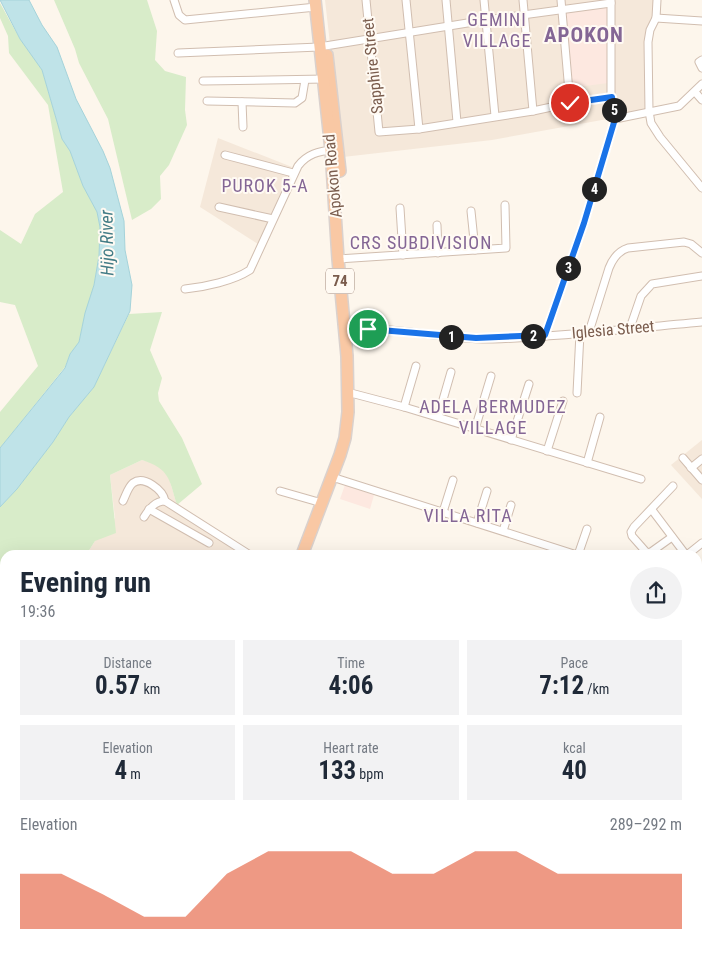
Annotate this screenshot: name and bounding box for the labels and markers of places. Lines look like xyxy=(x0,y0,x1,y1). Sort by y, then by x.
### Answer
pin xyxy=(549,82,591,124)
pin: 5 xyxy=(602,98,626,122)
pin: 4 xyxy=(582,176,606,202)
pin: 3 xyxy=(556,256,580,280)
pin xyxy=(347,308,389,350)
pin: 1 xyxy=(438,324,464,350)
pin: 2 xyxy=(520,324,546,348)

